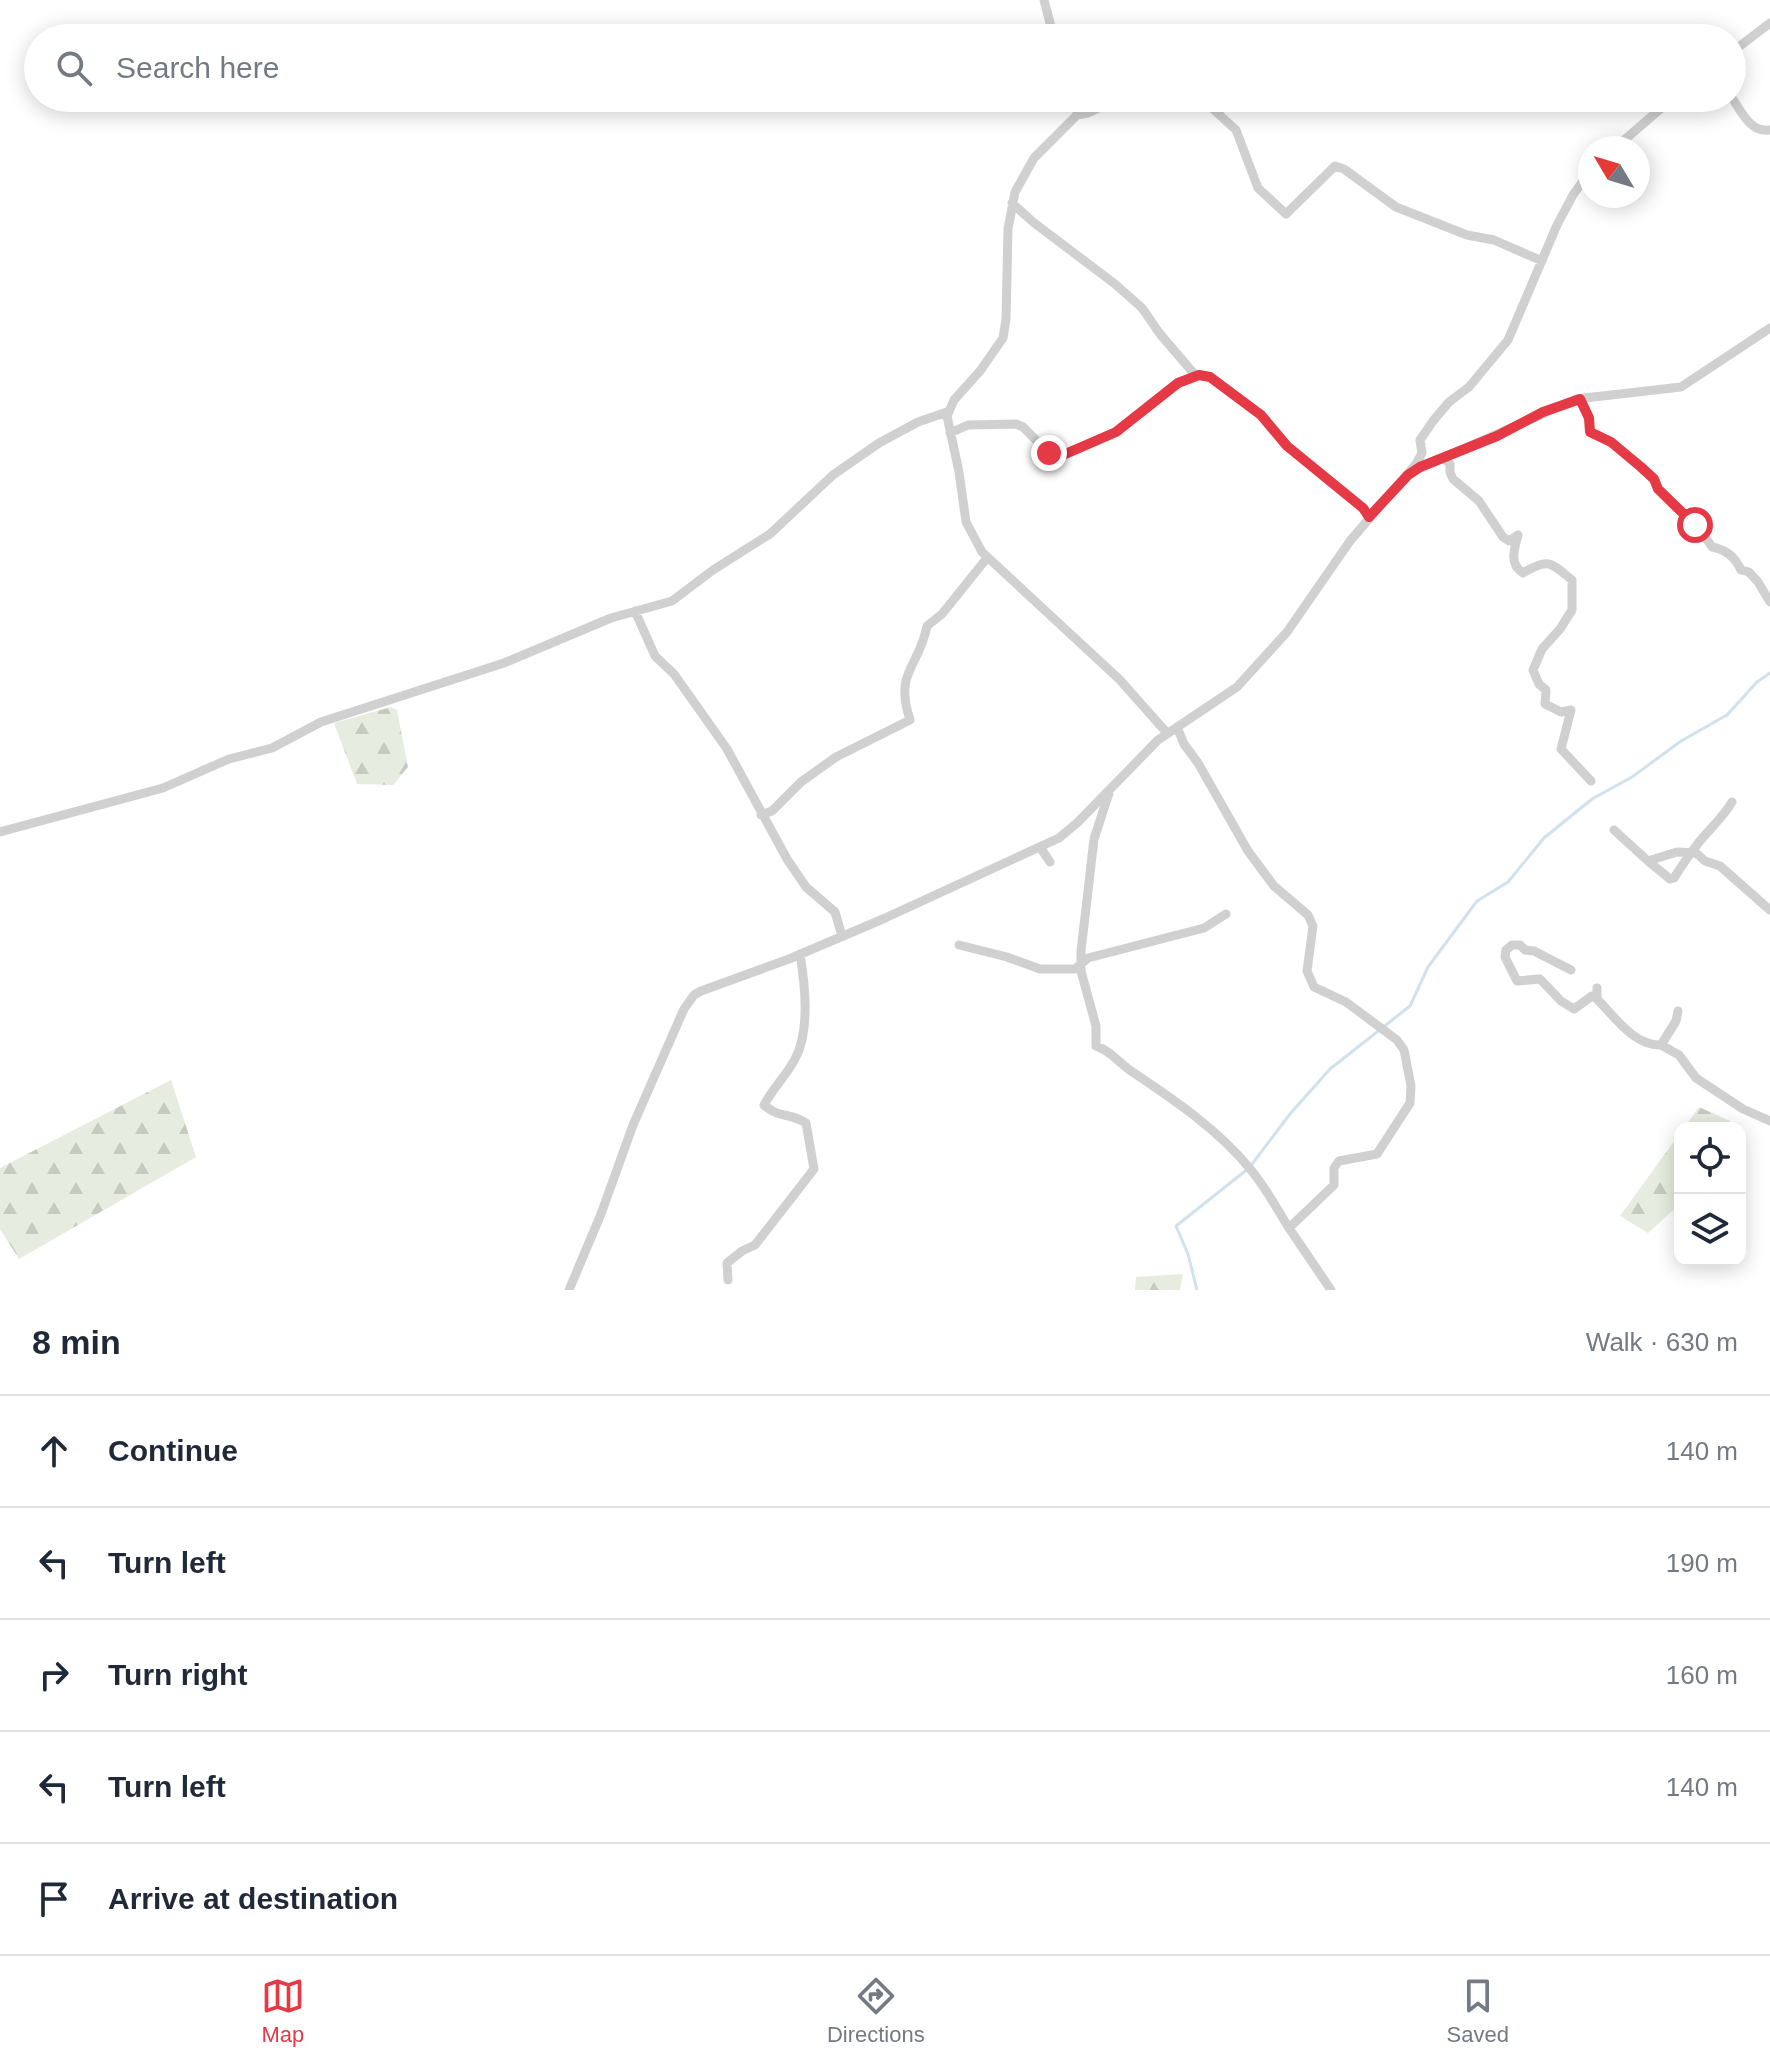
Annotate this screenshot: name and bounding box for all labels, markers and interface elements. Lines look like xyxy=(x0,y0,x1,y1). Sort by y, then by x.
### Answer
search box xyxy=(24,24,1746,112)
icon: search xyxy=(52,46,96,90)
text: Search here xyxy=(116,51,279,84)
north arrow xyxy=(1578,136,1650,208)
route end xyxy=(1031,435,1067,471)
route start xyxy=(1677,507,1713,543)
map controls xyxy=(1674,1122,1746,1266)
button: locate xyxy=(1674,1122,1746,1194)
button: layers xyxy=(1674,1194,1746,1266)
text: 8 min xyxy=(32,1323,121,1361)
text: Walk · 630 m xyxy=(1586,1327,1738,1357)
icon: ahead xyxy=(32,1429,76,1473)
text: Continue xyxy=(108,1434,238,1467)
text: 140 m xyxy=(1666,1436,1738,1466)
icon: left xyxy=(32,1541,76,1585)
text: Turn left xyxy=(108,1546,226,1579)
text: 190 m xyxy=(1666,1548,1738,1578)
icon: right xyxy=(32,1653,76,1697)
text: Turn right xyxy=(108,1658,247,1691)
text: 160 m xyxy=(1666,1660,1738,1690)
icon: left xyxy=(32,1765,76,1809)
text: Turn left xyxy=(108,1770,226,1803)
text: 140 m xyxy=(1666,1772,1738,1802)
icon: arrive xyxy=(32,1877,76,1921)
text: Arrive at destination xyxy=(108,1882,398,1915)
tab: Map xyxy=(261,1974,305,2048)
tab: Directions xyxy=(827,1974,925,2048)
tab: Saved xyxy=(1447,1974,1509,2048)

